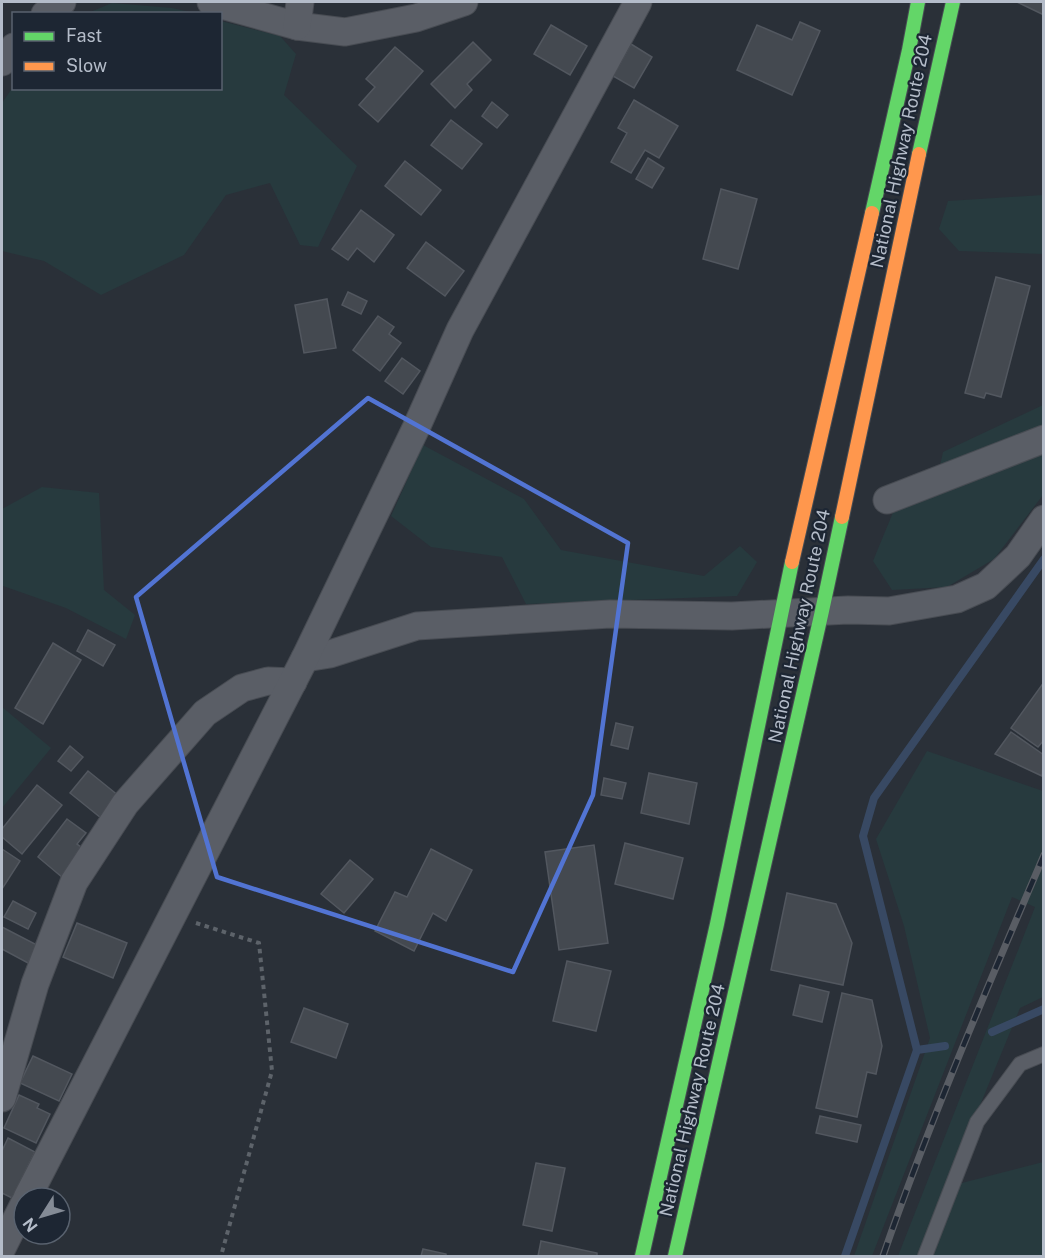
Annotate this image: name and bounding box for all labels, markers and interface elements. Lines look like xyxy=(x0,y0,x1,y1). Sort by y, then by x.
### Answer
legend xyxy=(12,12,222,90)
text: Fast xyxy=(66,25,102,46)
street label: National Highway Route 204 xyxy=(866,32,936,270)
text: Slow xyxy=(66,55,107,76)
street label: National Highway Route 204 xyxy=(764,507,834,745)
street label: National Highway Route 204 xyxy=(655,981,729,1219)
north arrow xyxy=(12,1186,72,1246)
text: N xyxy=(19,1214,42,1235)

